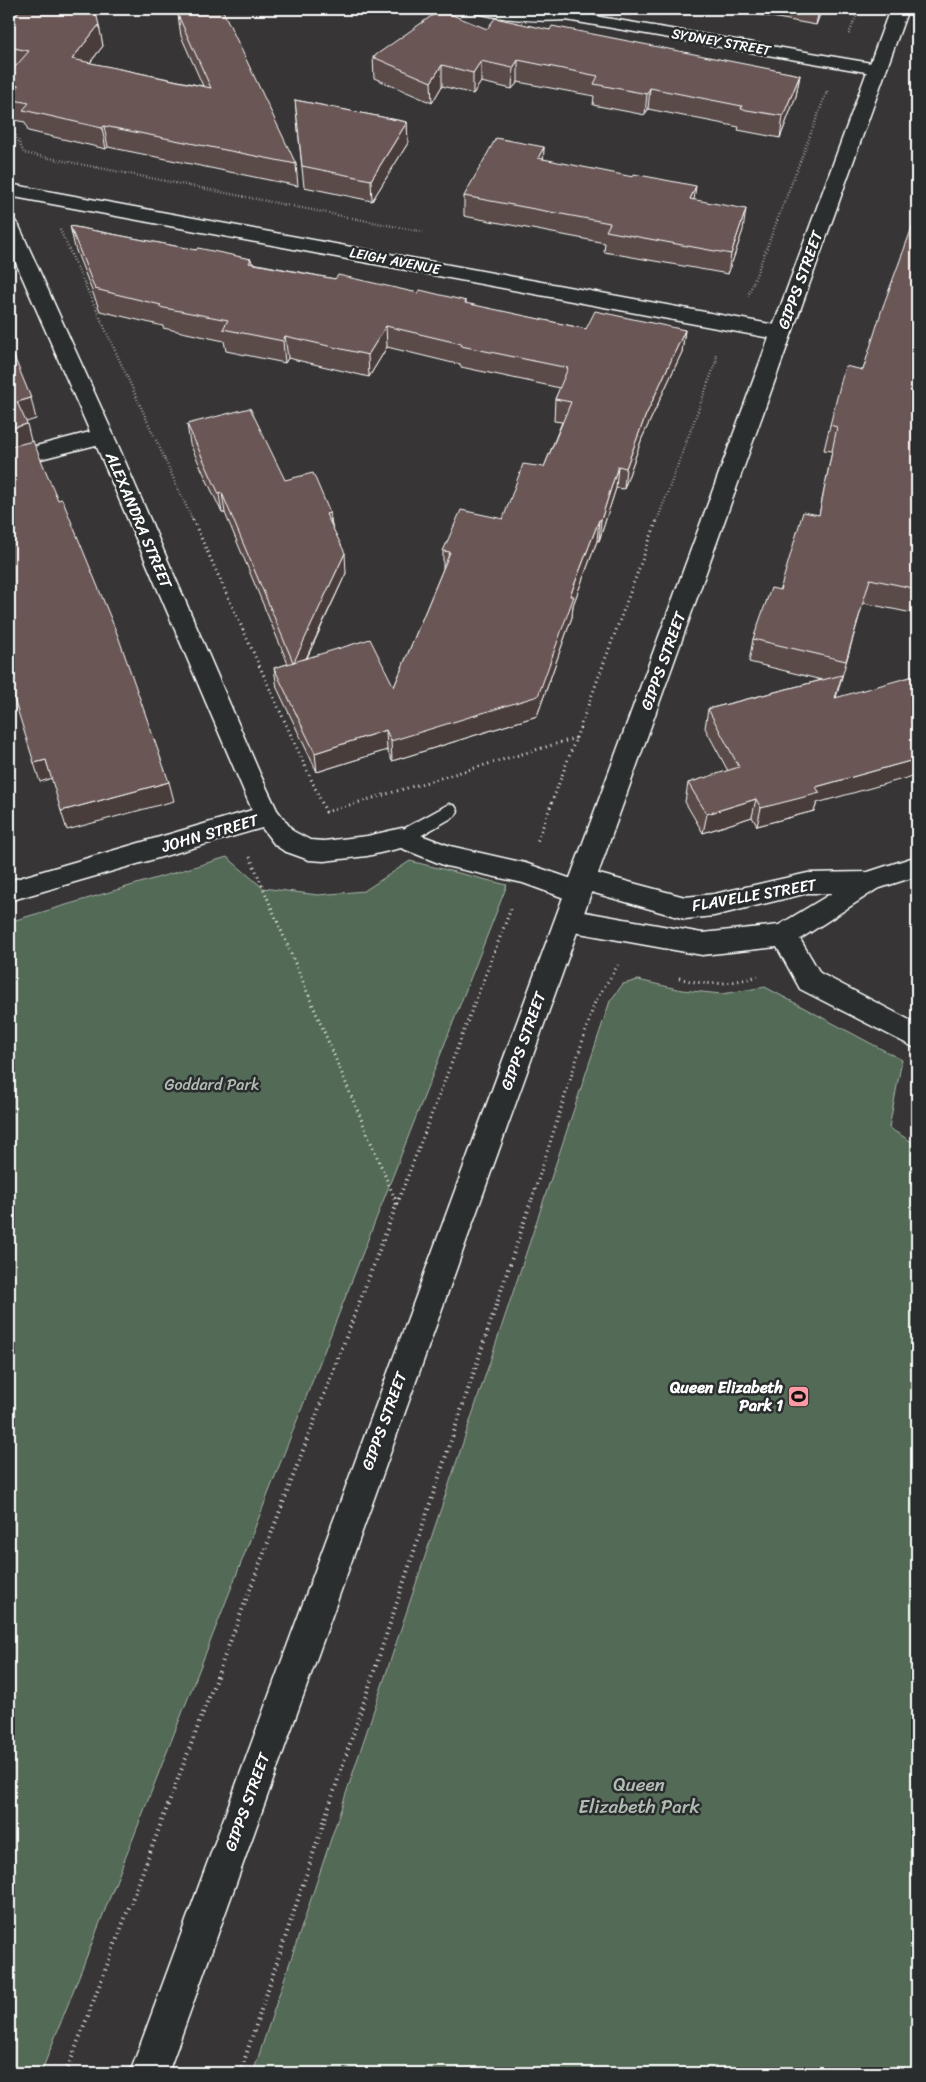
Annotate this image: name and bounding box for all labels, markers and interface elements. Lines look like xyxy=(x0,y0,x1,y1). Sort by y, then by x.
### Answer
street label: SYDNEY STREET xyxy=(670,21,773,63)
street label: GIPPS STREET xyxy=(769,225,832,333)
street label: LEIGH AVENUE xyxy=(348,240,444,282)
street label: ALEXANDRA STREET xyxy=(97,446,181,594)
street label: GIPPS STREET xyxy=(632,606,695,714)
street label: JOHN STREET xyxy=(157,805,263,861)
street label: FLAVELLE STREET xyxy=(690,870,819,920)
street label: GIPPS STREET xyxy=(492,986,555,1094)
park label: Goddard Park xyxy=(165,1070,259,1099)
street label: GIPPS STREET xyxy=(353,1366,416,1474)
place label: Queen Elizabeth Park 1 xyxy=(669,1373,784,1420)
sports icon: Queen Elizabeth Park 1 xyxy=(787,1384,811,1408)
street label: GIPPS STREET xyxy=(216,1747,279,1855)
park label: Queen Elizabeth Park xyxy=(578,1768,701,1823)

